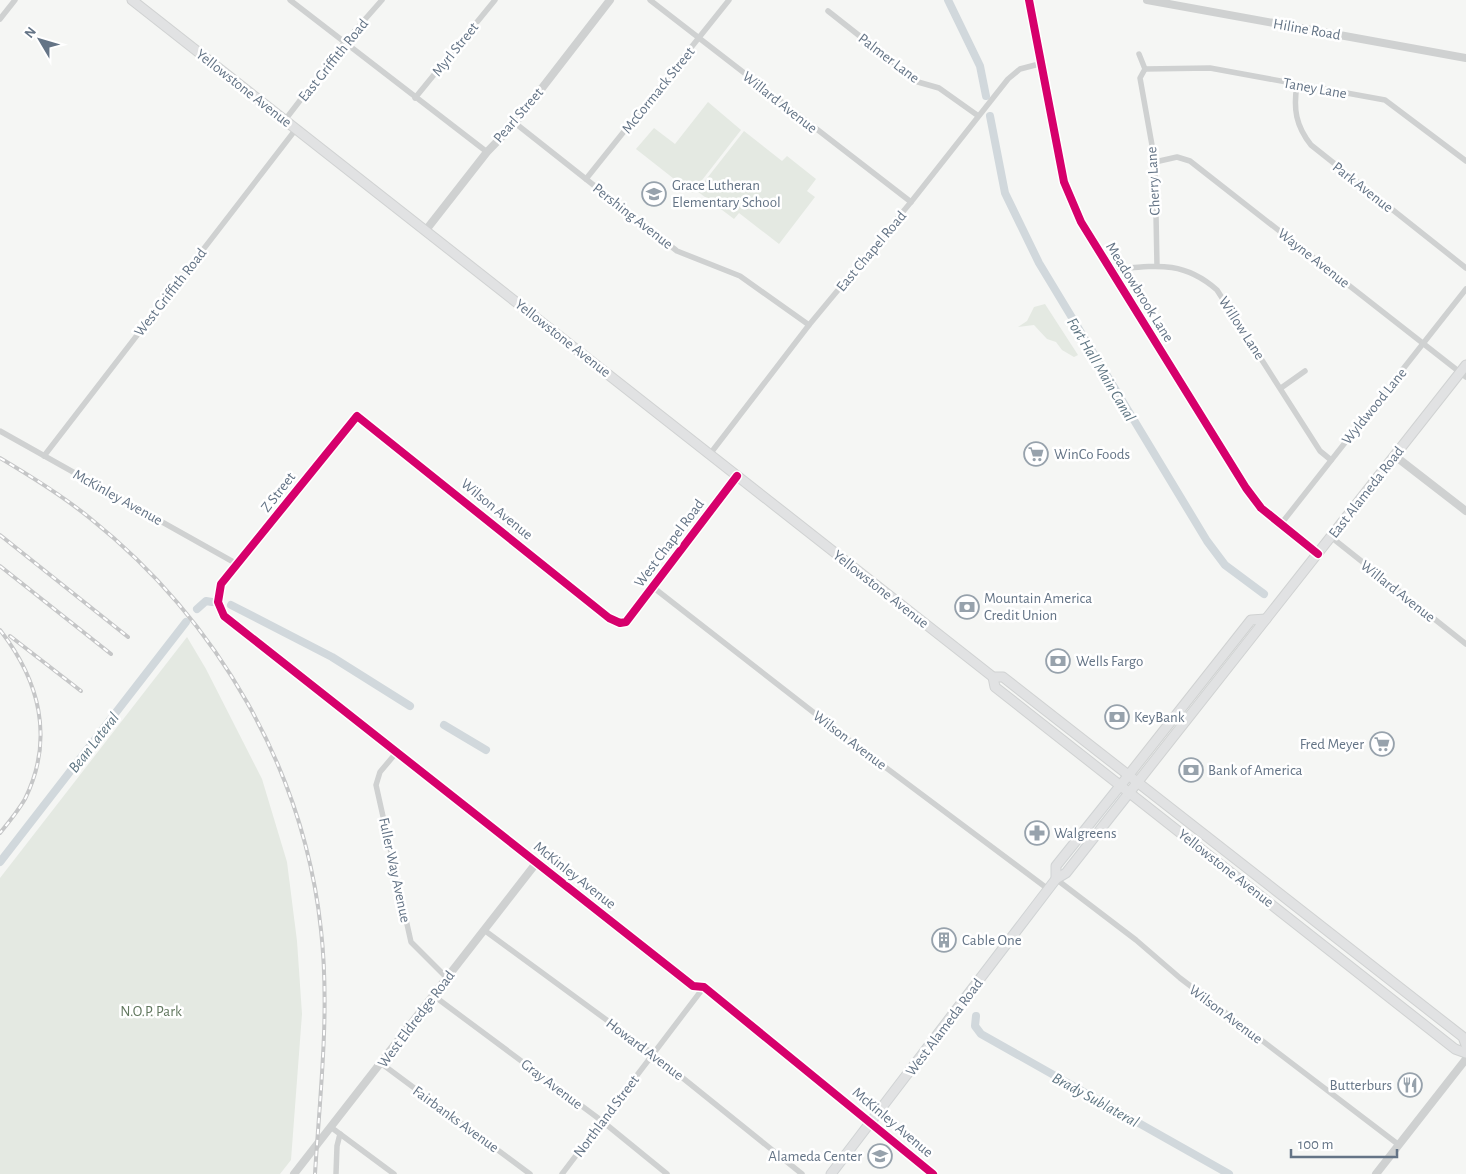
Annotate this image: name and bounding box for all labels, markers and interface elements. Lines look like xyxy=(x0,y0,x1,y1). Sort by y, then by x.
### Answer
north arrow xyxy=(15,15,65,65)
street label: East Griffith Road xyxy=(296,16,371,105)
street label: Hiline Road xyxy=(1272,16,1342,43)
street label: Myrl Street xyxy=(429,19,482,79)
text: N xyxy=(22,24,39,41)
street label: Palmer Lane xyxy=(855,31,922,86)
street label: McCormack Street xyxy=(619,44,698,136)
street label: Yellowstone Avenue xyxy=(193,47,294,130)
street label: Willard Avenue xyxy=(740,69,820,136)
street label: Taney Lane xyxy=(1282,76,1348,101)
street label: Pearl Street xyxy=(491,85,546,146)
street label: Cherry Lane xyxy=(1144,146,1163,216)
street label: Park Avenue xyxy=(1330,159,1396,216)
place label: Grace Lutheran Elementary School xyxy=(672,178,781,210)
street label: Pershing Avenue xyxy=(590,181,676,252)
school or university icon: Grace Lutheran Elementary School xyxy=(641,181,667,207)
street label: East Chapel Road xyxy=(834,208,909,294)
street label: Wayne Avenue xyxy=(1275,226,1352,291)
street label: Meadowbrook Lane xyxy=(1103,240,1176,345)
street label: West Griffith Road xyxy=(131,245,210,339)
street label: Willow Lane xyxy=(1216,294,1267,363)
street label: Yellowstone Avenue xyxy=(512,297,613,380)
water label: Fort Hall Main Canal xyxy=(1064,315,1138,424)
street label: Wyldwood Lane xyxy=(1339,365,1410,447)
supermarket icon: WinCo Foods xyxy=(1023,441,1049,467)
street label: East Alameda Road xyxy=(1326,443,1407,541)
place label: WinCo Foods xyxy=(1054,447,1130,462)
street label: McKinley Avenue xyxy=(71,467,165,528)
street label: Z Street xyxy=(258,470,299,515)
street label: Wilson Avenue xyxy=(458,476,535,543)
street label: West Chapel Road xyxy=(632,496,707,590)
street label: Yellowstone Avenue xyxy=(830,548,931,631)
street label: Willard Avenue xyxy=(1358,558,1438,625)
place label: Mountain America Credit Union xyxy=(984,591,1092,623)
bank icon: Mountain America Credit Union xyxy=(954,594,980,620)
bank icon: Wells Fargo xyxy=(1045,648,1071,674)
place label: Wells Fargo xyxy=(1076,654,1143,669)
bank icon: KeyBank xyxy=(1104,704,1130,730)
street label: Wilson Avenue xyxy=(810,708,889,773)
water label: Bean Lateral xyxy=(65,710,122,776)
place label: KeyBank xyxy=(1134,710,1185,725)
supermarket icon: Fred Meyer xyxy=(1369,731,1395,757)
place label: Fred Meyer xyxy=(1300,737,1364,752)
bank icon: Bank of America xyxy=(1178,757,1204,783)
place label: Bank of America xyxy=(1208,763,1303,778)
street label: Fuller Way Avenue xyxy=(376,816,413,924)
pharmacy icon: Walgreens xyxy=(1024,820,1050,846)
place label: Walgreens xyxy=(1054,826,1116,841)
street label: Yellowstone Avenue xyxy=(1175,827,1276,910)
street label: McKinley Avenue xyxy=(531,839,619,912)
building icon: Cable One xyxy=(931,927,957,953)
place label: Cable One xyxy=(962,933,1022,948)
street label: West Eldredge Road xyxy=(375,968,458,1071)
street label: West Alameda Road xyxy=(903,976,986,1079)
street label: Wilson Avenue xyxy=(1186,982,1265,1047)
park label: N.O.P. Park xyxy=(120,1004,182,1019)
street label: Howard Avenue xyxy=(603,1016,686,1083)
street label: Gray Avenue xyxy=(518,1057,585,1112)
water label: Brady Sublateral xyxy=(1050,1070,1142,1130)
street label: Northland Street xyxy=(571,1072,642,1160)
restaurant icon: Butterburs xyxy=(1397,1072,1423,1098)
place label: Butterburs xyxy=(1330,1078,1392,1093)
street label: Fairbanks Avenue xyxy=(410,1083,502,1156)
street label: McKinley Avenue xyxy=(850,1085,936,1160)
scale bar xyxy=(1291,1126,1397,1158)
text: 100 m xyxy=(1298,1137,1333,1152)
school or university icon: Alameda Center xyxy=(867,1143,893,1169)
place label: Alameda Center xyxy=(768,1149,862,1164)

